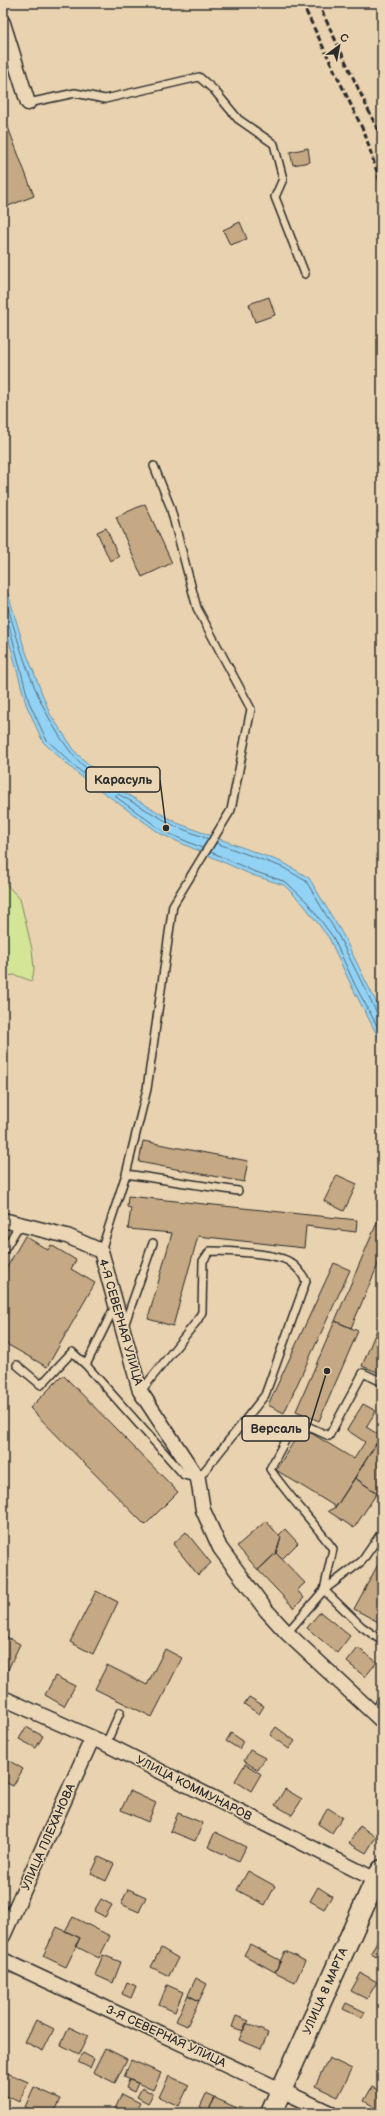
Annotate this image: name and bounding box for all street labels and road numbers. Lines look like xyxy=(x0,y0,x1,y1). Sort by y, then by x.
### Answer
street label: 4-Я СЕВЕРНАЯ УЛИЦА xyxy=(95,1257,146,1388)
street label: УЛИЦА КОММУНАРОВ xyxy=(133,1753,255,1824)
street label: УЛИЦА ПЛЕХАНОВА xyxy=(18,1781,79,1893)
street label: УЛИЦА 8 МАРТА xyxy=(300,1945,352,2037)
street label: 3-Я СЕВЕРНАЯ УЛИЦА xyxy=(103,2002,229,2071)

